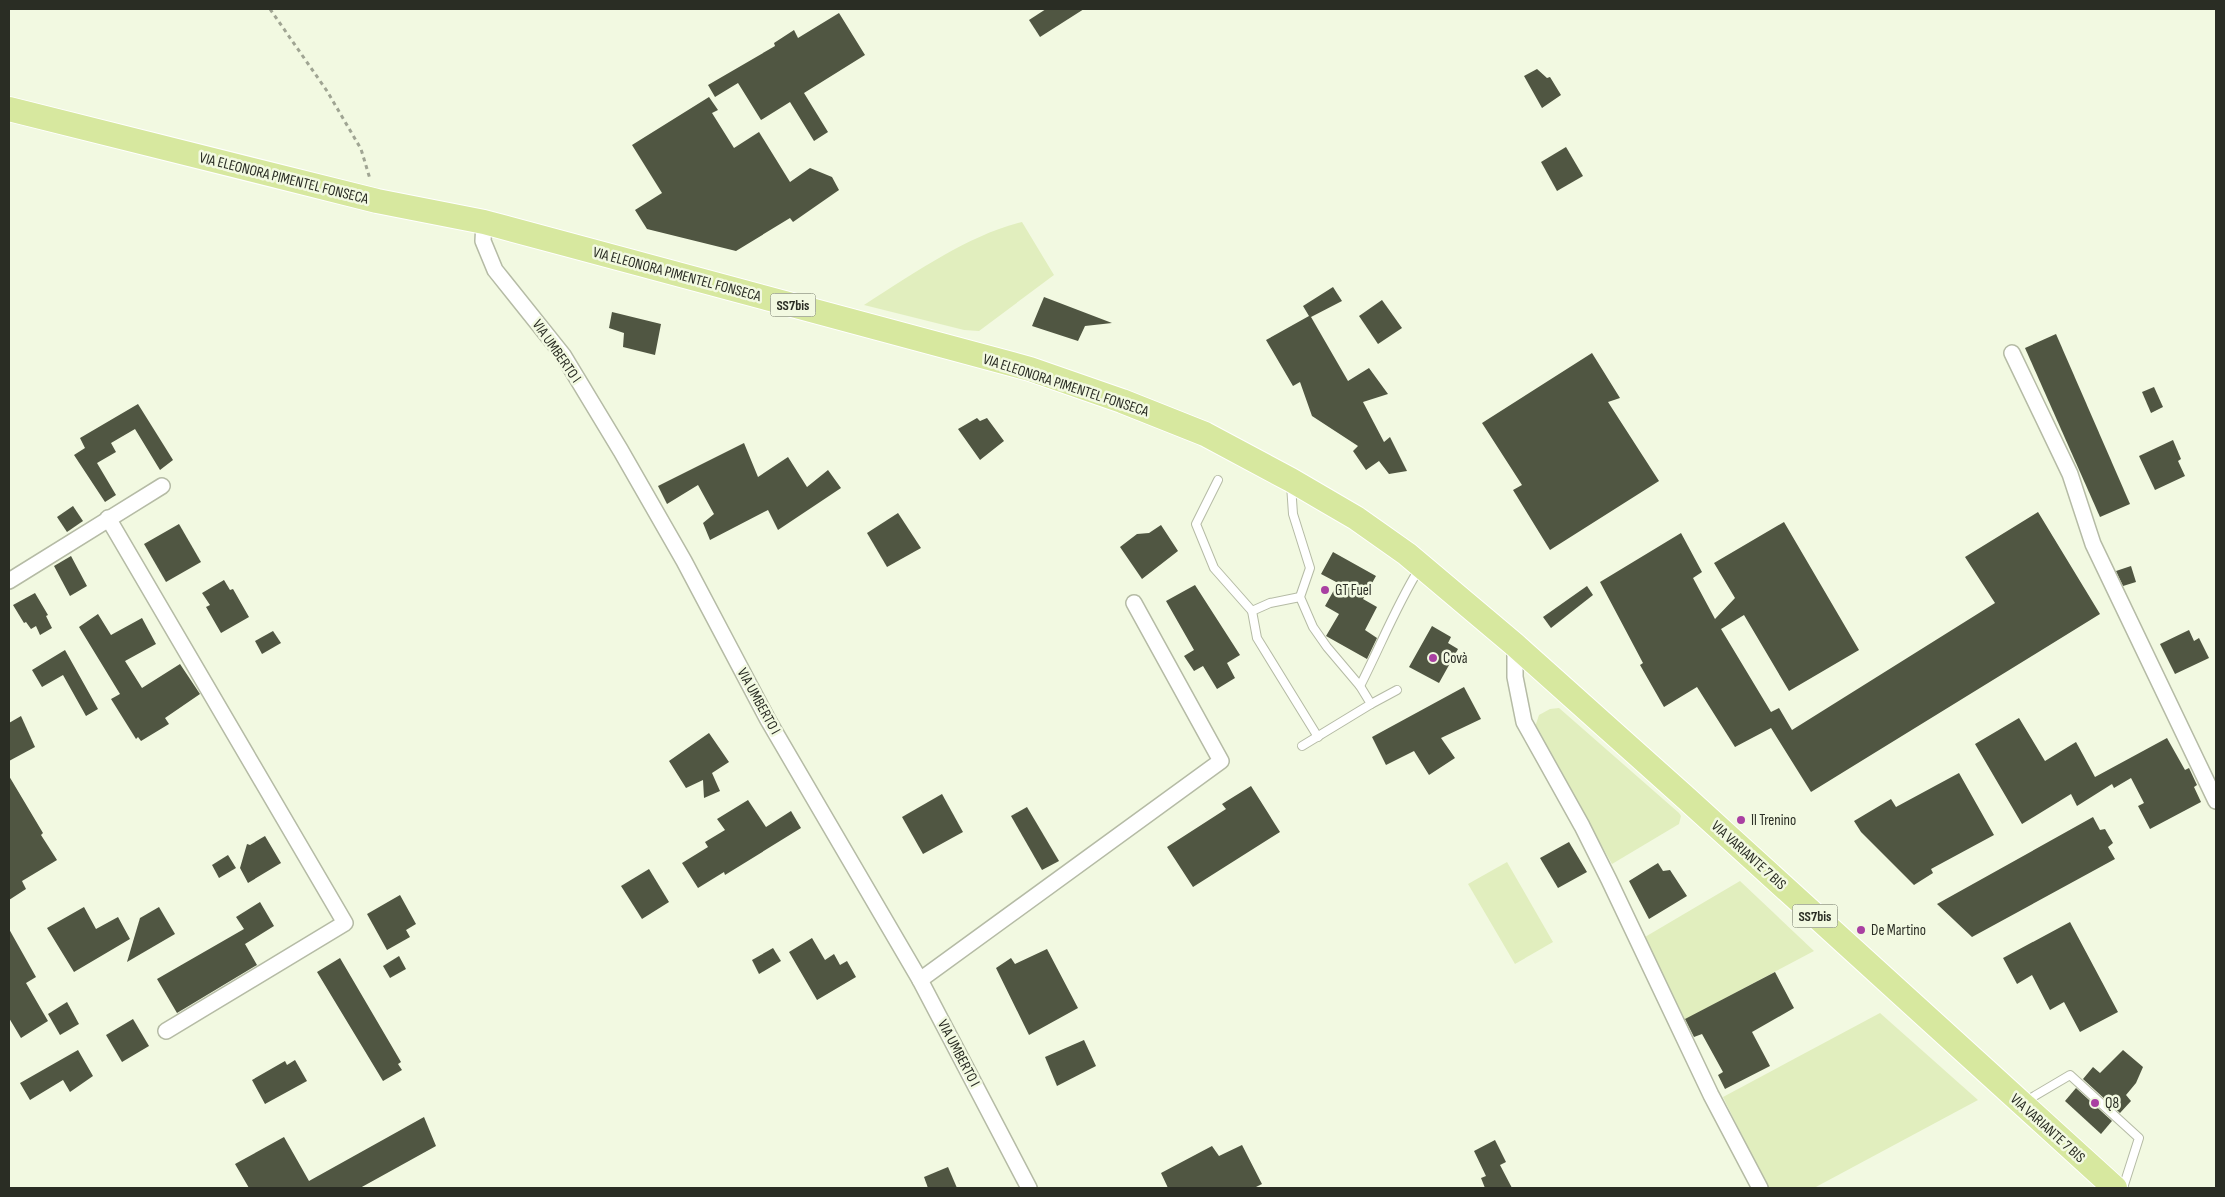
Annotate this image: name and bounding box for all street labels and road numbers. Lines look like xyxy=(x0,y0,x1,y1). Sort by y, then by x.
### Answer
street label: VIA ELEONORA PIMENTEL FONSECA xyxy=(197,148,371,209)
street label: VIA ELEONORA PIMENTEL FONSECA xyxy=(591,243,764,306)
road number: SS7bis xyxy=(770,294,816,316)
street label: VIA UMBERTO I xyxy=(528,316,585,387)
street label: VIA ELEONORA PIMENTEL FONSECA xyxy=(980,350,1152,421)
street label: VIA UMBERTO I xyxy=(733,665,785,738)
street label: VIA VARIANTE 7 BIS xyxy=(1707,817,1790,894)
road number: SS7bis xyxy=(1792,904,1838,928)
street label: VIA UMBERTO I xyxy=(933,1016,984,1090)
street label: VIA VARIANTE 7 BIS xyxy=(2006,1090,2089,1167)

